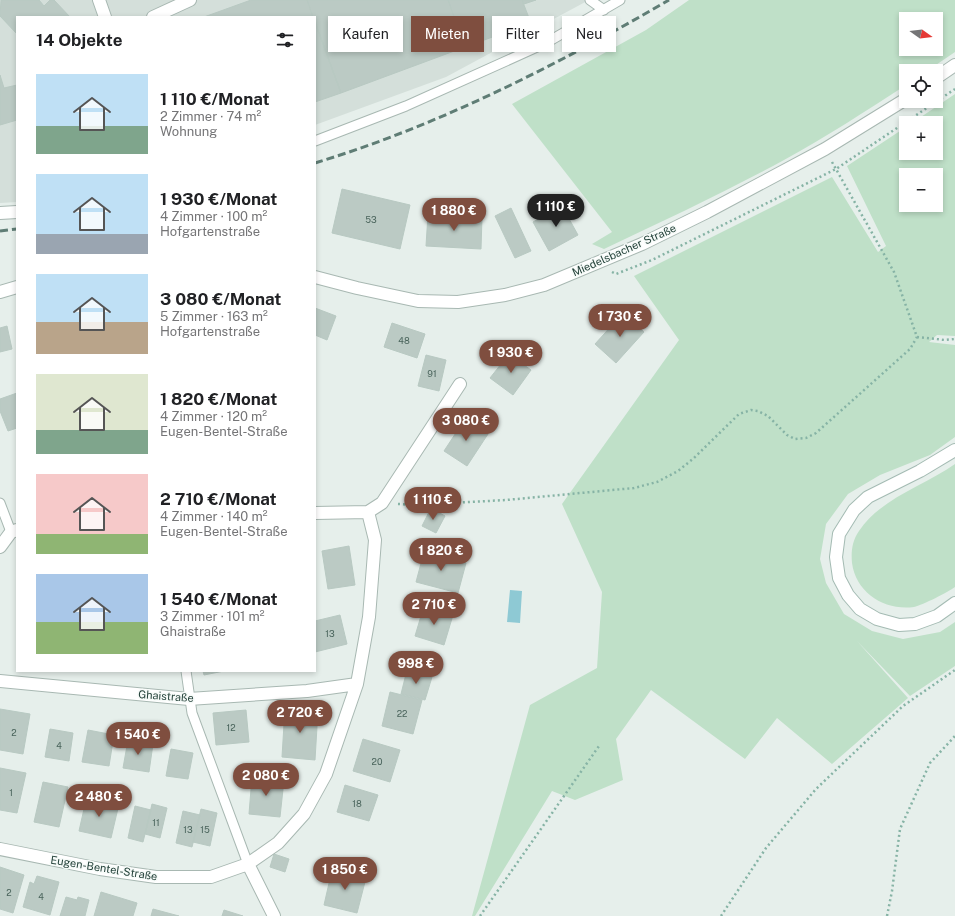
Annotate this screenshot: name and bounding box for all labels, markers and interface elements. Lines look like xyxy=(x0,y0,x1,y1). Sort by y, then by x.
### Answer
north arrow xyxy=(899,12,943,56)
map controls xyxy=(899,12,943,212)
chip: Kaufen xyxy=(328,16,403,52)
chip: Mieten xyxy=(411,16,484,52)
chip: Filter xyxy=(492,16,554,52)
chip: Neu xyxy=(562,16,616,52)
icon: filters xyxy=(274,29,296,51)
text: 14 Objekte xyxy=(36,30,122,50)
button: locate xyxy=(899,64,943,108)
text: 1 110 €/Monat xyxy=(160,89,270,109)
icon: home xyxy=(68,90,116,138)
text: 2 Zimmer · 74 m² xyxy=(160,109,261,124)
button: + xyxy=(899,116,943,160)
text: Wohnung xyxy=(160,124,217,139)
button: − xyxy=(899,168,943,212)
text: 1 930 €/Monat xyxy=(160,189,277,209)
icon: home xyxy=(68,190,116,238)
pin: 1 110 € xyxy=(519,194,593,228)
pin: 1 880 € xyxy=(417,198,491,232)
text: 1 110 € xyxy=(536,199,576,214)
text: 1 880 € xyxy=(431,203,477,218)
text: 4 Zimmer · 100 m² xyxy=(160,209,267,224)
house number: 53 xyxy=(365,214,377,225)
street label: Miedelsbacher Straße xyxy=(570,222,678,278)
text: Hofgartenstraße xyxy=(160,224,260,239)
text: 3 080 €/Monat xyxy=(160,289,281,309)
icon: home xyxy=(68,290,116,338)
pin: 1 730 € xyxy=(583,304,657,338)
text: 5 Zimmer · 163 m² xyxy=(160,309,268,324)
text: 1 730 € xyxy=(598,309,642,324)
text: Hofgartenstraße xyxy=(160,324,260,339)
house number: 48 xyxy=(398,335,410,346)
pin: 1 930 € xyxy=(474,340,548,374)
text: 1 930 € xyxy=(488,345,534,360)
house number: 91 xyxy=(427,368,437,379)
text: 1 820 €/Monat xyxy=(160,389,277,409)
icon: home xyxy=(68,390,116,438)
pin: 3 080 € xyxy=(429,408,503,442)
text: 4 Zimmer · 120 m² xyxy=(160,409,267,424)
text: 3 080 € xyxy=(442,413,490,428)
text: Eugen-Bentel-Straße xyxy=(160,424,288,439)
pin: 1 110 € xyxy=(396,487,470,521)
text: 2 710 €/Monat xyxy=(160,489,277,509)
icon: home xyxy=(68,490,116,538)
text: 1 110 € xyxy=(413,492,453,507)
text: 4 Zimmer · 140 m² xyxy=(160,509,267,524)
text: Eugen-Bentel-Straße xyxy=(160,524,288,539)
pin: 1 820 € xyxy=(404,538,478,572)
text: 1 820 € xyxy=(418,543,464,558)
text: 1 540 €/Monat xyxy=(160,589,278,609)
icon: home xyxy=(68,590,116,638)
pin: 2 710 € xyxy=(397,592,471,626)
text: 2 710 € xyxy=(412,597,456,612)
text: 3 Zimmer · 101 m² xyxy=(160,609,265,624)
text: Ghaistraße xyxy=(160,624,226,639)
house number: 13 xyxy=(325,628,335,639)
pin: 998 € xyxy=(388,651,444,685)
text: 998 € xyxy=(397,656,435,671)
street label: Ghaistraße xyxy=(138,688,194,704)
pin: 2 720 € xyxy=(263,700,337,734)
text: 2 720 € xyxy=(276,705,324,720)
house number: 22 xyxy=(397,708,407,719)
pin: 1 540 € xyxy=(101,722,175,756)
house number: 12 xyxy=(226,722,236,733)
house number: 2 xyxy=(11,727,17,738)
text: 1 540 € xyxy=(115,727,161,742)
house number: 4 xyxy=(56,740,62,751)
house number: 20 xyxy=(372,756,383,767)
pin: 2 080 € xyxy=(229,763,303,797)
text: 2 080 € xyxy=(242,768,290,783)
pin: 2 480 € xyxy=(62,784,136,818)
house number: 1 xyxy=(9,787,13,798)
text: 2 480 € xyxy=(75,789,123,804)
house number: 18 xyxy=(352,798,362,809)
house number: 11 xyxy=(152,817,160,828)
house number: 13 xyxy=(183,824,193,835)
house number: 15 xyxy=(200,824,210,835)
street label: Eugen-Bentel-Straße xyxy=(50,854,158,882)
pin: 1 850 € xyxy=(308,857,382,891)
text: 1 850 € xyxy=(322,862,368,877)
house number: 2 xyxy=(6,887,12,898)
house number: 4 xyxy=(38,891,44,902)

